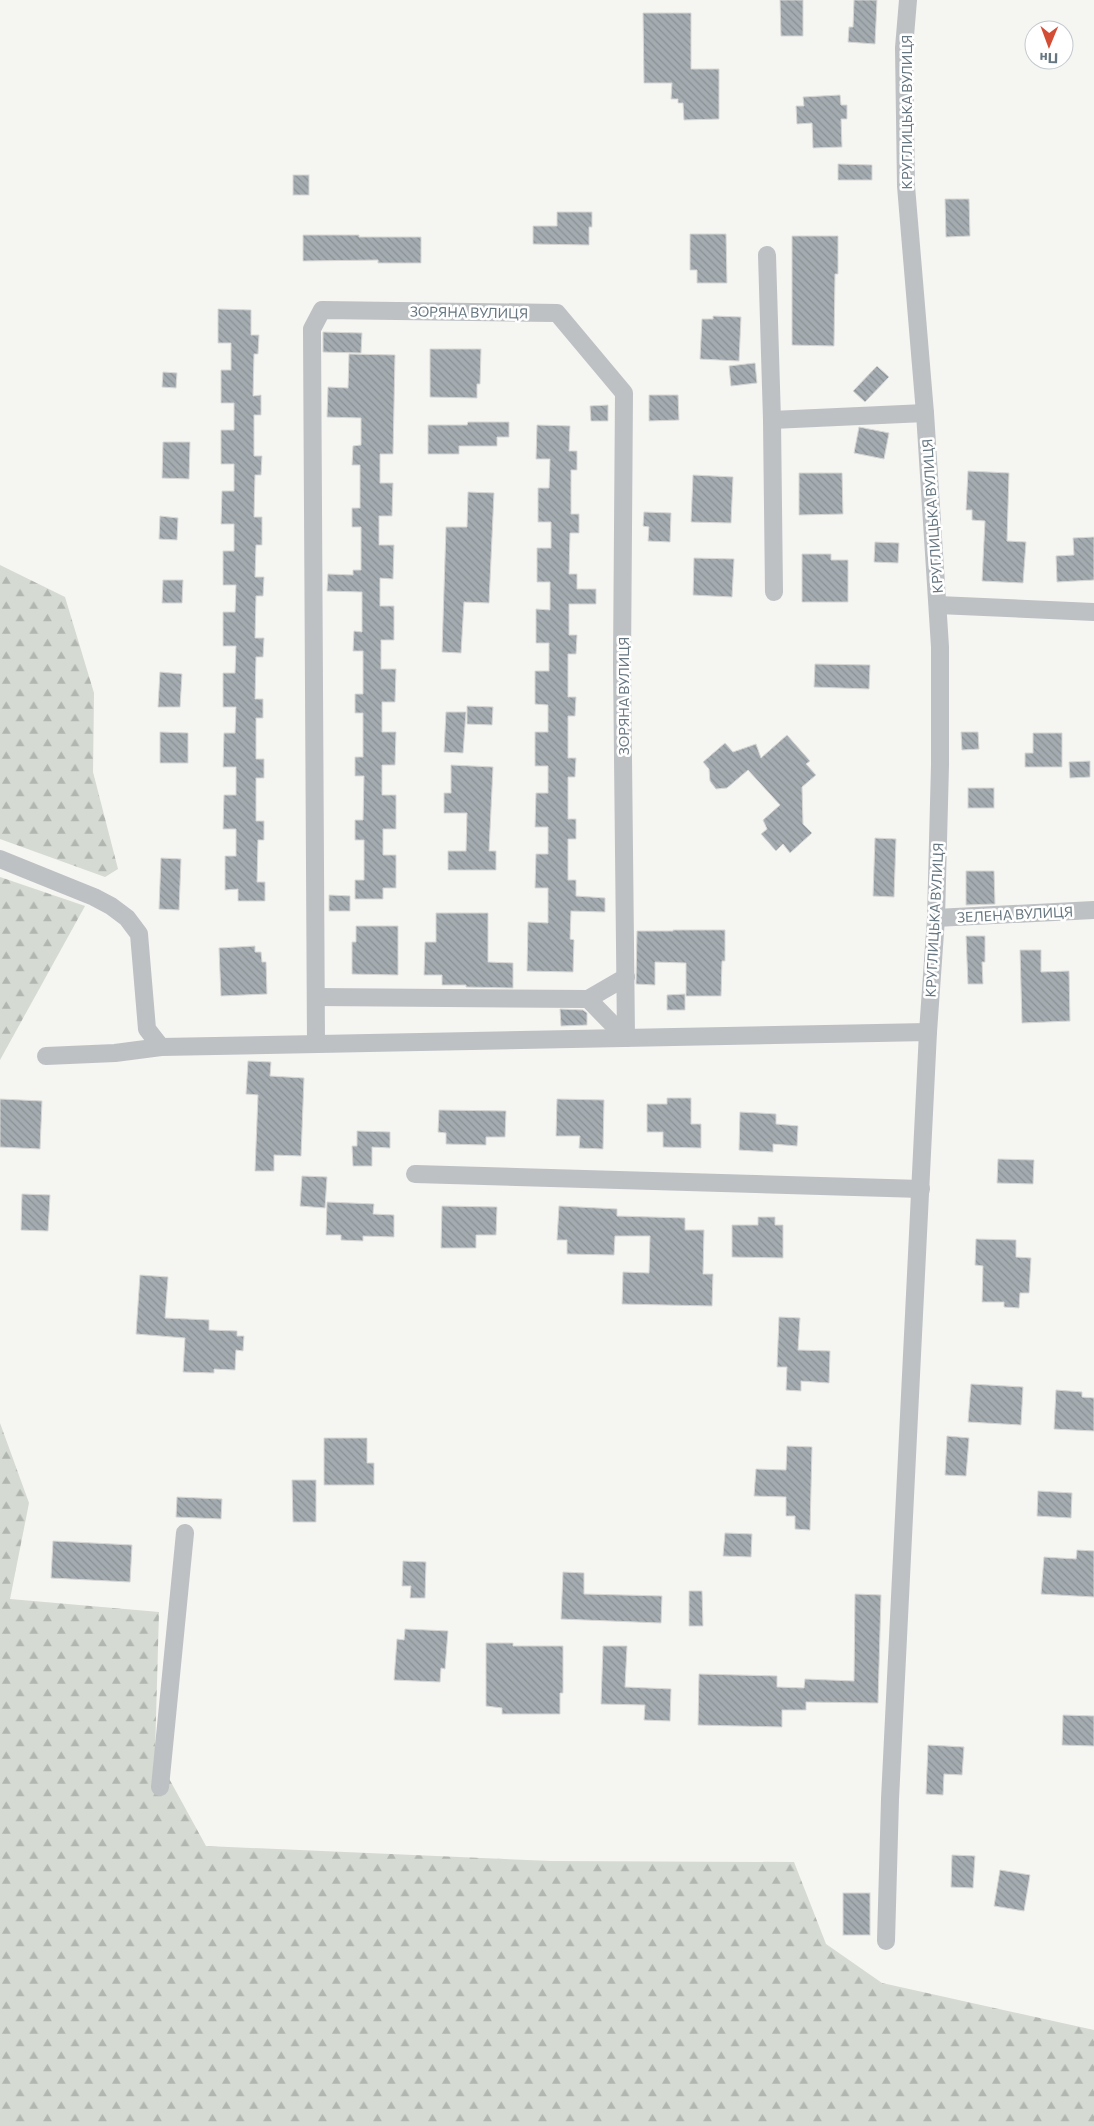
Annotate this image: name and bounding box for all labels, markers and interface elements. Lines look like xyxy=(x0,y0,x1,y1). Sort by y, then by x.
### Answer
north arrow xyxy=(1024,20,1074,70)
street label: КРУГЛИЦЬКА ВУЛИЦЯ xyxy=(898,35,915,189)
text: Пн xyxy=(1039,50,1058,67)
street label: ЗОРЯНА ВУЛИЦЯ xyxy=(410,302,528,322)
street label: КРУГЛИЦЬКА ВУЛИЦЯ xyxy=(918,438,946,594)
street label: ЗОРЯНА ВУЛИЦЯ xyxy=(615,637,632,755)
street label: КРУГЛИЦЬКА ВУЛИЦЯ xyxy=(921,842,947,998)
street label: ЗЕЛЕНА ВУЛИЦЯ xyxy=(957,902,1073,926)

